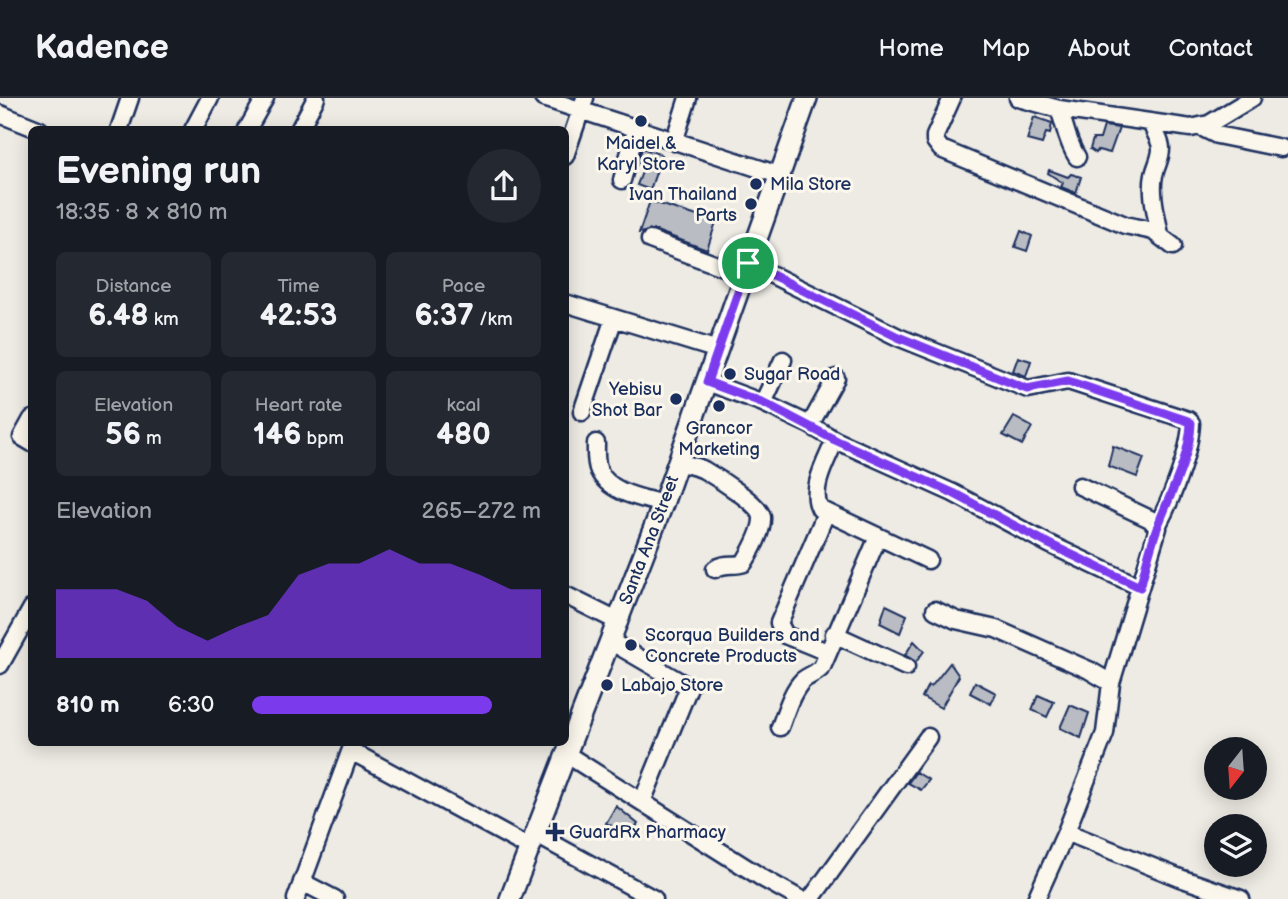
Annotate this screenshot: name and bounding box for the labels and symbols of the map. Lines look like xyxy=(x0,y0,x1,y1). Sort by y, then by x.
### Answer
marker: Maidel & Karyl Store xyxy=(633,113,649,129)
place label: Maidel & Karyl Store xyxy=(597,133,686,175)
place label: Mila Store xyxy=(770,174,852,195)
marker: Mila Store xyxy=(748,176,764,192)
place label: Ivan Thailand Parts xyxy=(629,184,737,226)
marker: Ivan Thailand Parts xyxy=(743,196,759,212)
pin xyxy=(718,233,778,293)
place label: Sugar Road xyxy=(744,364,840,385)
marker: Sugar Road xyxy=(722,366,738,382)
place label: Yebisu Shot Bar xyxy=(592,379,662,421)
marker: Yebisu Shot Bar xyxy=(668,391,684,407)
marker: Grancor Marketing xyxy=(711,398,727,414)
place label: Grancor Marketing xyxy=(678,418,760,460)
street label: Santa Ana Street xyxy=(615,472,683,607)
place label: Scorqua Builders and Concrete Products xyxy=(645,625,820,667)
marker: Scorqua Builders and Concrete Products xyxy=(623,637,639,653)
place label: Labajo Store xyxy=(621,675,724,696)
marker: Labajo Store xyxy=(599,677,615,693)
north arrow xyxy=(1204,737,1267,800)
place label: GuardRx Pharmacy xyxy=(569,822,727,843)
marker: GuardRx Pharmacy xyxy=(547,824,563,840)

